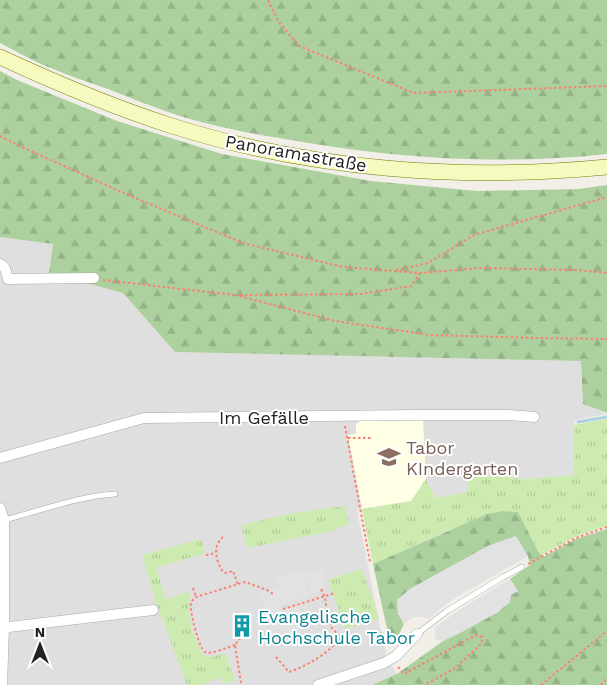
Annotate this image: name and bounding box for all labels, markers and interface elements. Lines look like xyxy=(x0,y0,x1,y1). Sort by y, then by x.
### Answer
street label: Panoramastraße xyxy=(224,130,368,176)
street label: Im Gefälle xyxy=(219,407,309,428)
place label: Tabor KIndergarten xyxy=(406,437,518,479)
school or university icon: Tabor KIndergarten xyxy=(376,444,402,470)
place label: Evangelische Hochschule Tabor xyxy=(258,606,415,648)
building icon: Evangelische Hochschule Tabor xyxy=(229,613,255,639)
north arrow xyxy=(15,620,65,670)
text: N xyxy=(35,624,45,640)

